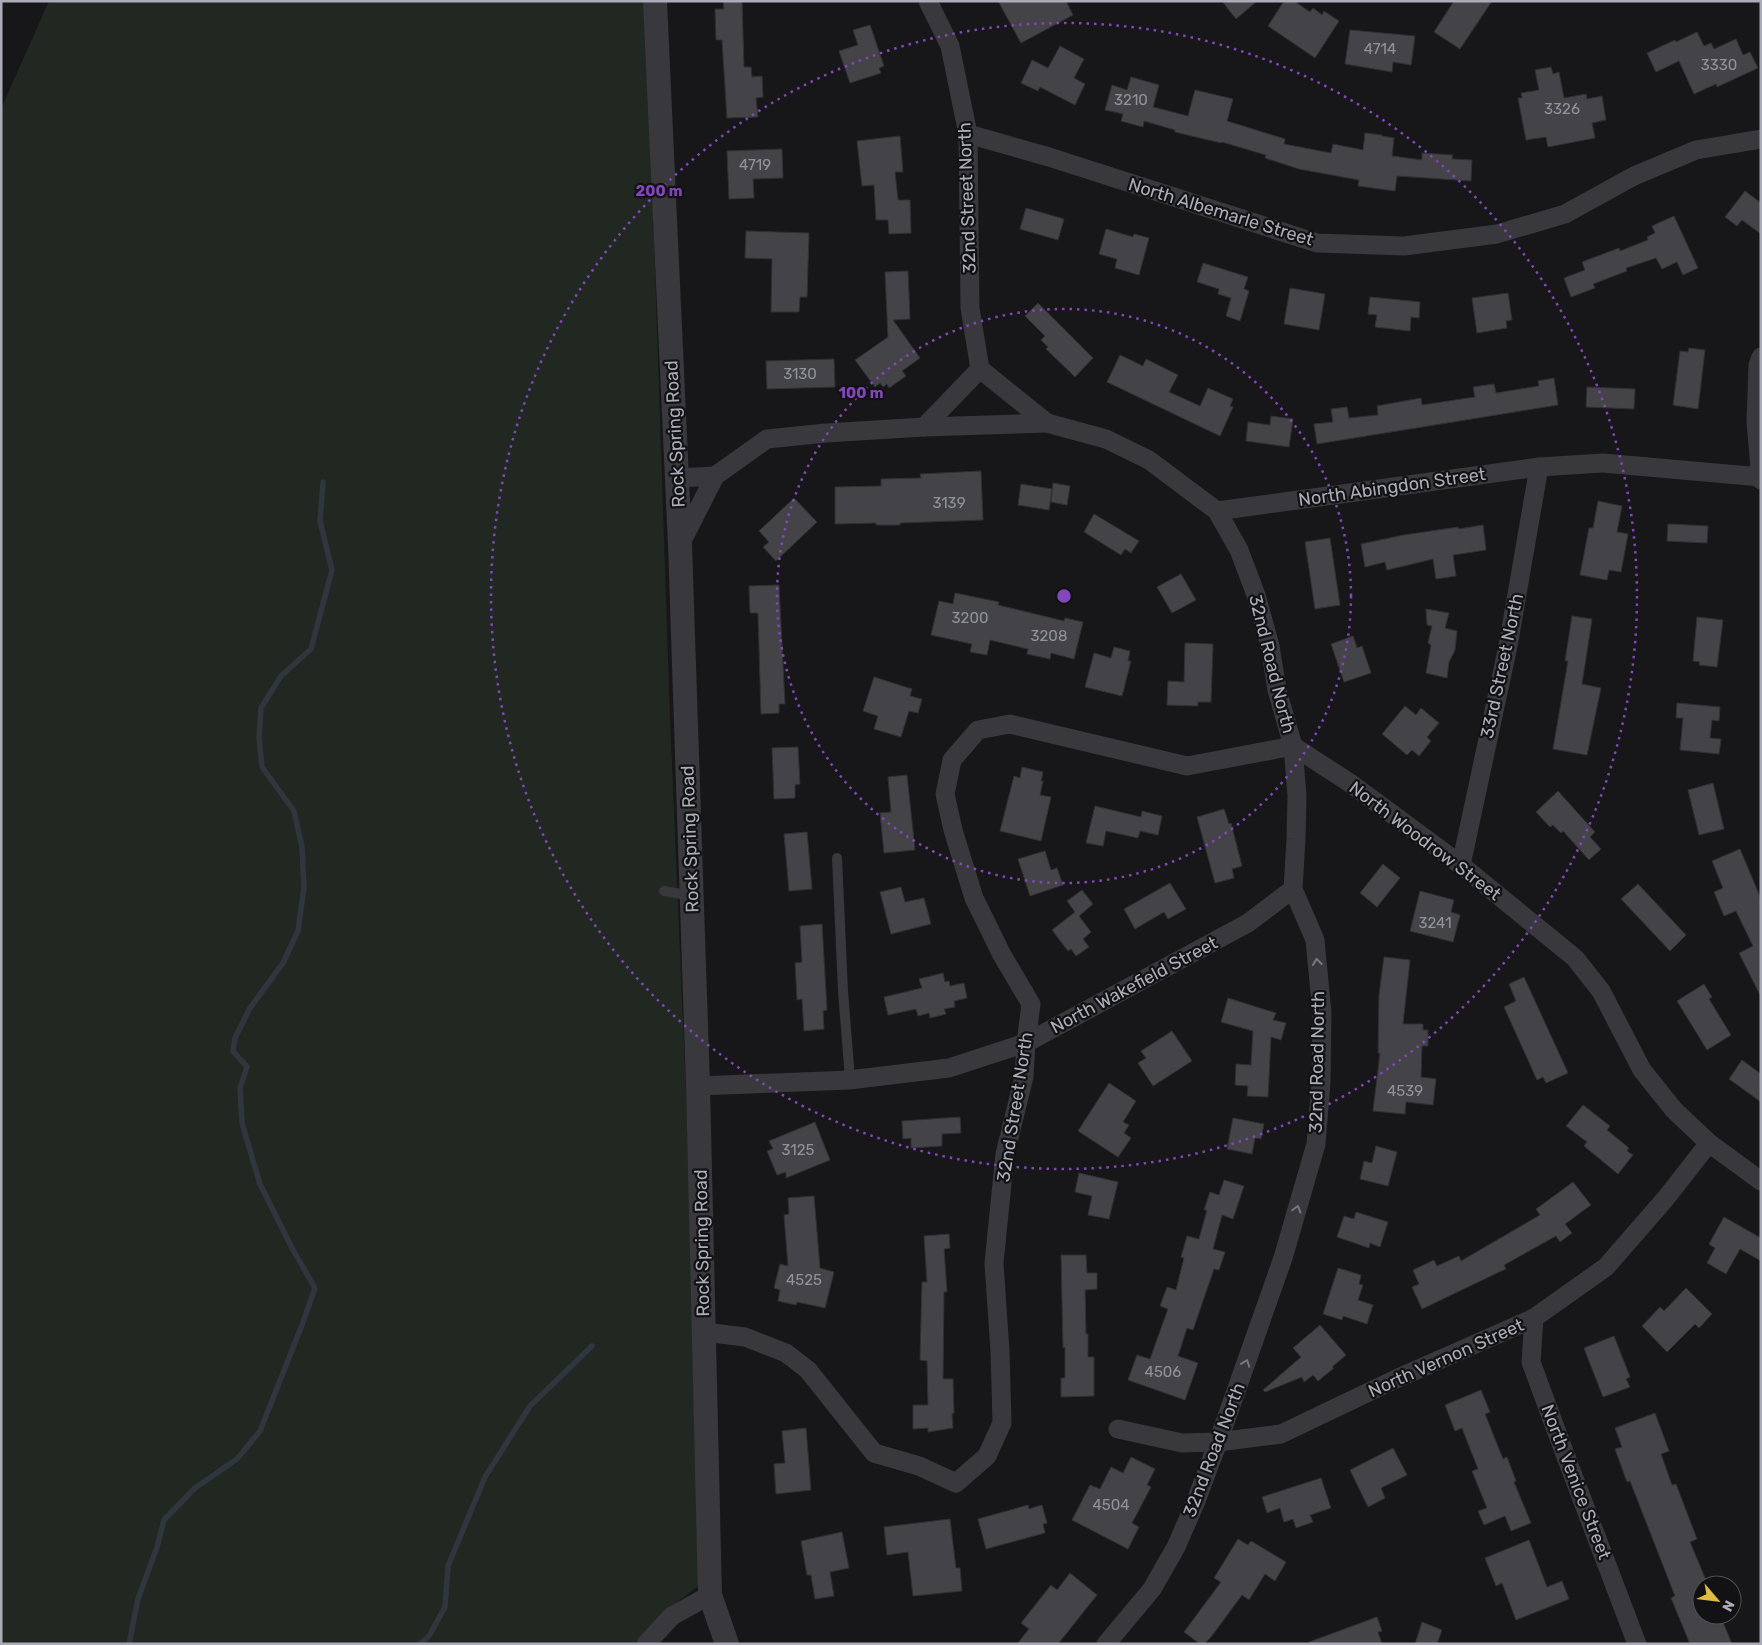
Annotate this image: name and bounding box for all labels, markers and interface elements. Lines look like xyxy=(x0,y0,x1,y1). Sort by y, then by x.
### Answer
house number: 4714 xyxy=(1364,40,1396,58)
house number: 3330 xyxy=(1701,56,1737,74)
house number: 3210 xyxy=(1114,91,1148,109)
house number: 3326 xyxy=(1544,100,1580,118)
street label: 32nd Street North xyxy=(953,122,981,274)
house number: 4719 xyxy=(739,156,771,174)
street label: North Albemarle Street xyxy=(1126,173,1316,251)
text: 200 m xyxy=(635,182,683,200)
street label: Rock Spring Road xyxy=(660,360,690,508)
house number: 3130 xyxy=(783,365,817,383)
text: 100 m xyxy=(839,384,883,402)
street label: North Abingdon Street xyxy=(1297,463,1487,511)
house number: 3139 xyxy=(932,494,966,512)
centre of rings xyxy=(1055,587,1073,605)
street label: 32nd Road North xyxy=(1244,592,1300,736)
street label: 33rd Street North xyxy=(1476,592,1528,740)
house number: 3200 xyxy=(952,609,988,627)
house number: 3208 xyxy=(1031,627,1067,645)
street label: Rock Spring Road xyxy=(676,765,704,913)
street label: North Woodrow Street xyxy=(1345,777,1505,905)
house number: 3241 xyxy=(1418,914,1452,932)
street label: North Wakefield Street xyxy=(1047,932,1221,1038)
one-way arrow xyxy=(1312,958,1323,966)
street label: 32nd Road North xyxy=(1305,991,1329,1133)
street label: 32nd Street North xyxy=(992,1030,1038,1184)
house number: 4539 xyxy=(1387,1082,1423,1100)
house number: 3125 xyxy=(782,1141,815,1159)
street label: Rock Spring Road xyxy=(690,1169,714,1317)
one-way arrow xyxy=(1292,1206,1302,1214)
house number: 4525 xyxy=(786,1271,822,1289)
street label: North Vernon Street xyxy=(1365,1314,1527,1402)
one-way arrow xyxy=(1240,1360,1250,1368)
house number: 4506 xyxy=(1145,1363,1181,1381)
street label: 32nd Road North xyxy=(1178,1380,1250,1520)
street label: North Venice Street xyxy=(1536,1401,1616,1563)
house number: 4504 xyxy=(1092,1496,1130,1514)
north arrow xyxy=(1692,1575,1742,1625)
text: N xyxy=(1718,1597,1738,1614)

